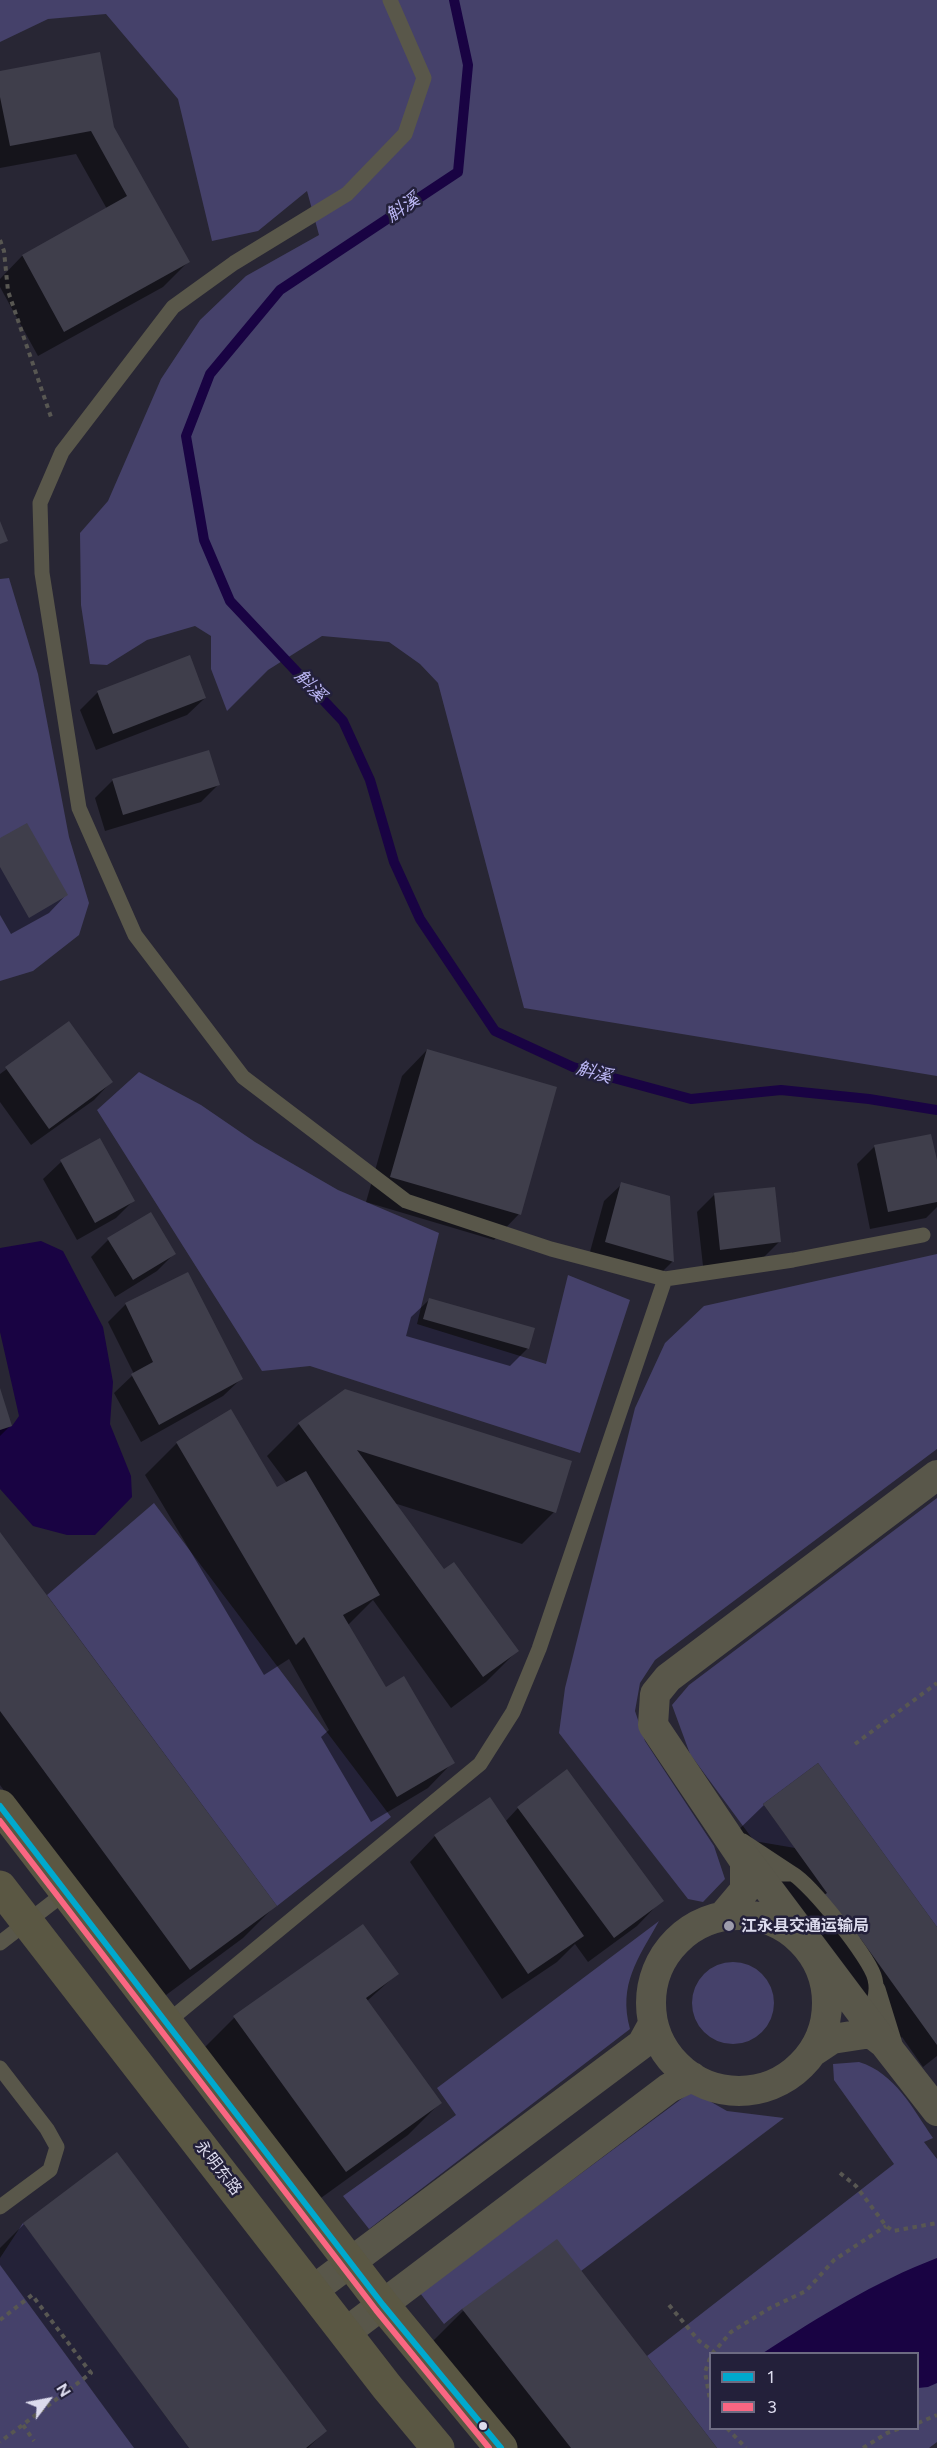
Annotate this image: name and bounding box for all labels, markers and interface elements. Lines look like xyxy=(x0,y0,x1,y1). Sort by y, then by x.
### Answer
water label: 斛溪 xyxy=(382,189,424,227)
water label: 斛溪 xyxy=(290,665,330,707)
water label: 斛溪 xyxy=(574,1058,614,1088)
place label: 江永县交通运输局 xyxy=(741,1916,869,1936)
marker: 江永县交通运输局 xyxy=(722,1919,736,1933)
street label: 永明东路 xyxy=(191,2137,245,2199)
legend xyxy=(709,2352,919,2430)
text: 1 xyxy=(767,2366,774,2388)
north arrow xyxy=(18,2370,78,2430)
text: N xyxy=(52,2380,75,2400)
text: 3 xyxy=(767,2396,777,2418)
unlabelled marker xyxy=(477,2420,489,2432)

